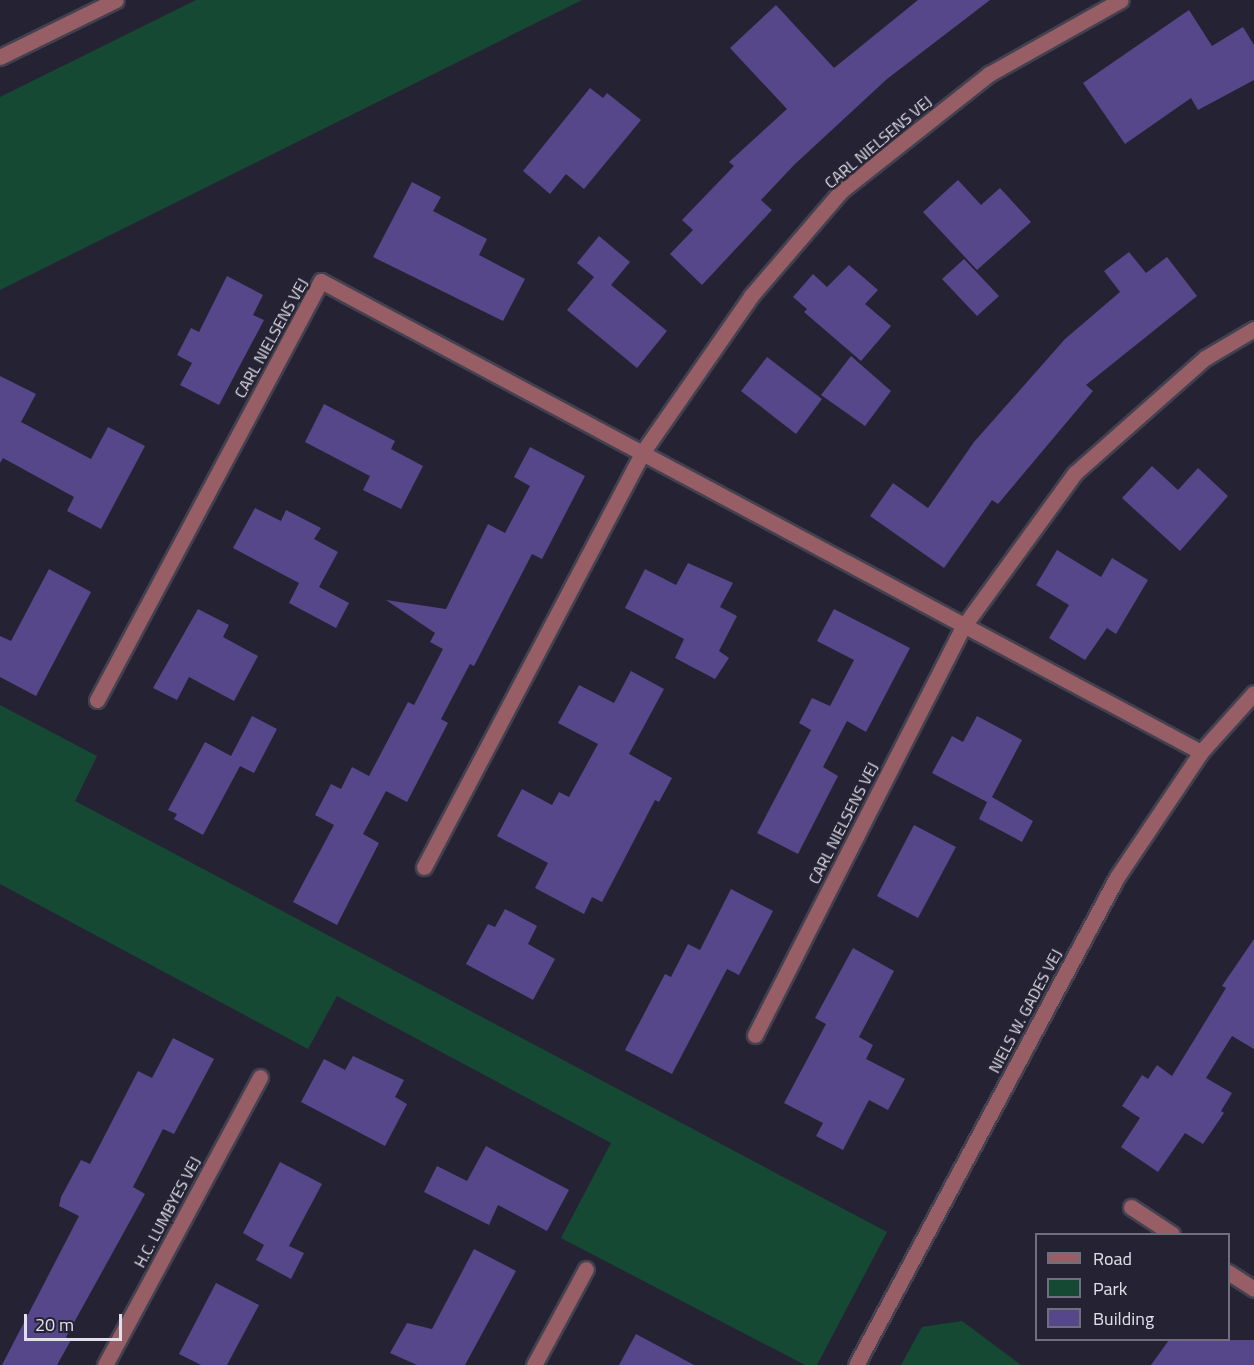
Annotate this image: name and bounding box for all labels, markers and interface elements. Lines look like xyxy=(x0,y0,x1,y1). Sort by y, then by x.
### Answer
street label: CARL NIELSENS VEJ xyxy=(821,92,935,192)
street label: CARL NIELSENS VEJ xyxy=(230,275,312,401)
street label: CARL NIELSENS VEJ xyxy=(804,759,882,887)
street label: NIELS W. GADES VEJ xyxy=(984,946,1066,1076)
street label: H.C. LUMBYES VEJ xyxy=(130,1153,204,1271)
legend xyxy=(1035,1233,1230,1341)
text: Road xyxy=(1093,1245,1132,1272)
text: Park xyxy=(1093,1275,1127,1302)
scale bar xyxy=(27,1302,124,1340)
text: Building xyxy=(1093,1305,1154,1332)
text: 20 m xyxy=(35,1311,74,1338)

